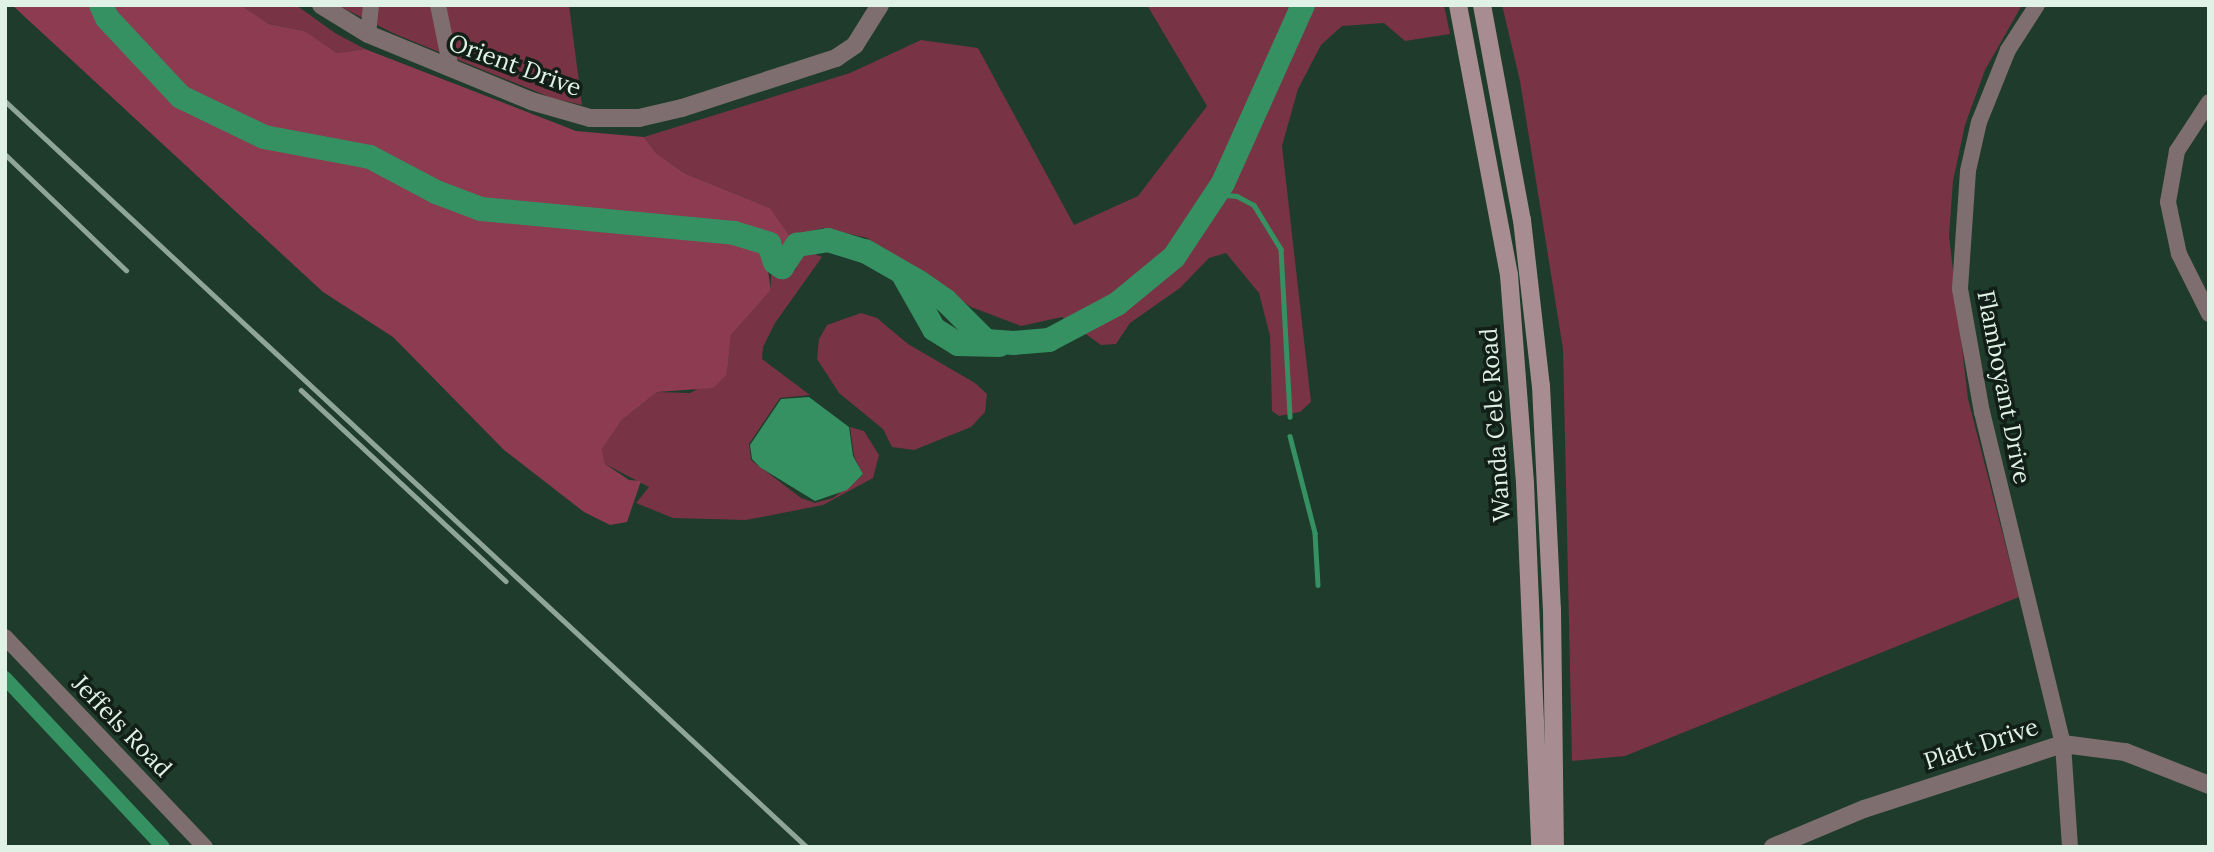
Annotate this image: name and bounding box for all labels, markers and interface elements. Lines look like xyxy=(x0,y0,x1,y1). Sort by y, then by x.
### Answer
street label: Orient Drive xyxy=(445,28,585,102)
street label: Flamboyant Drive xyxy=(1971,288,2037,486)
street label: Wanda Cele Road xyxy=(1474,327,1516,523)
street label: Jeffels Road xyxy=(66,669,178,783)
street label: Platt Drive xyxy=(1920,712,2042,776)

